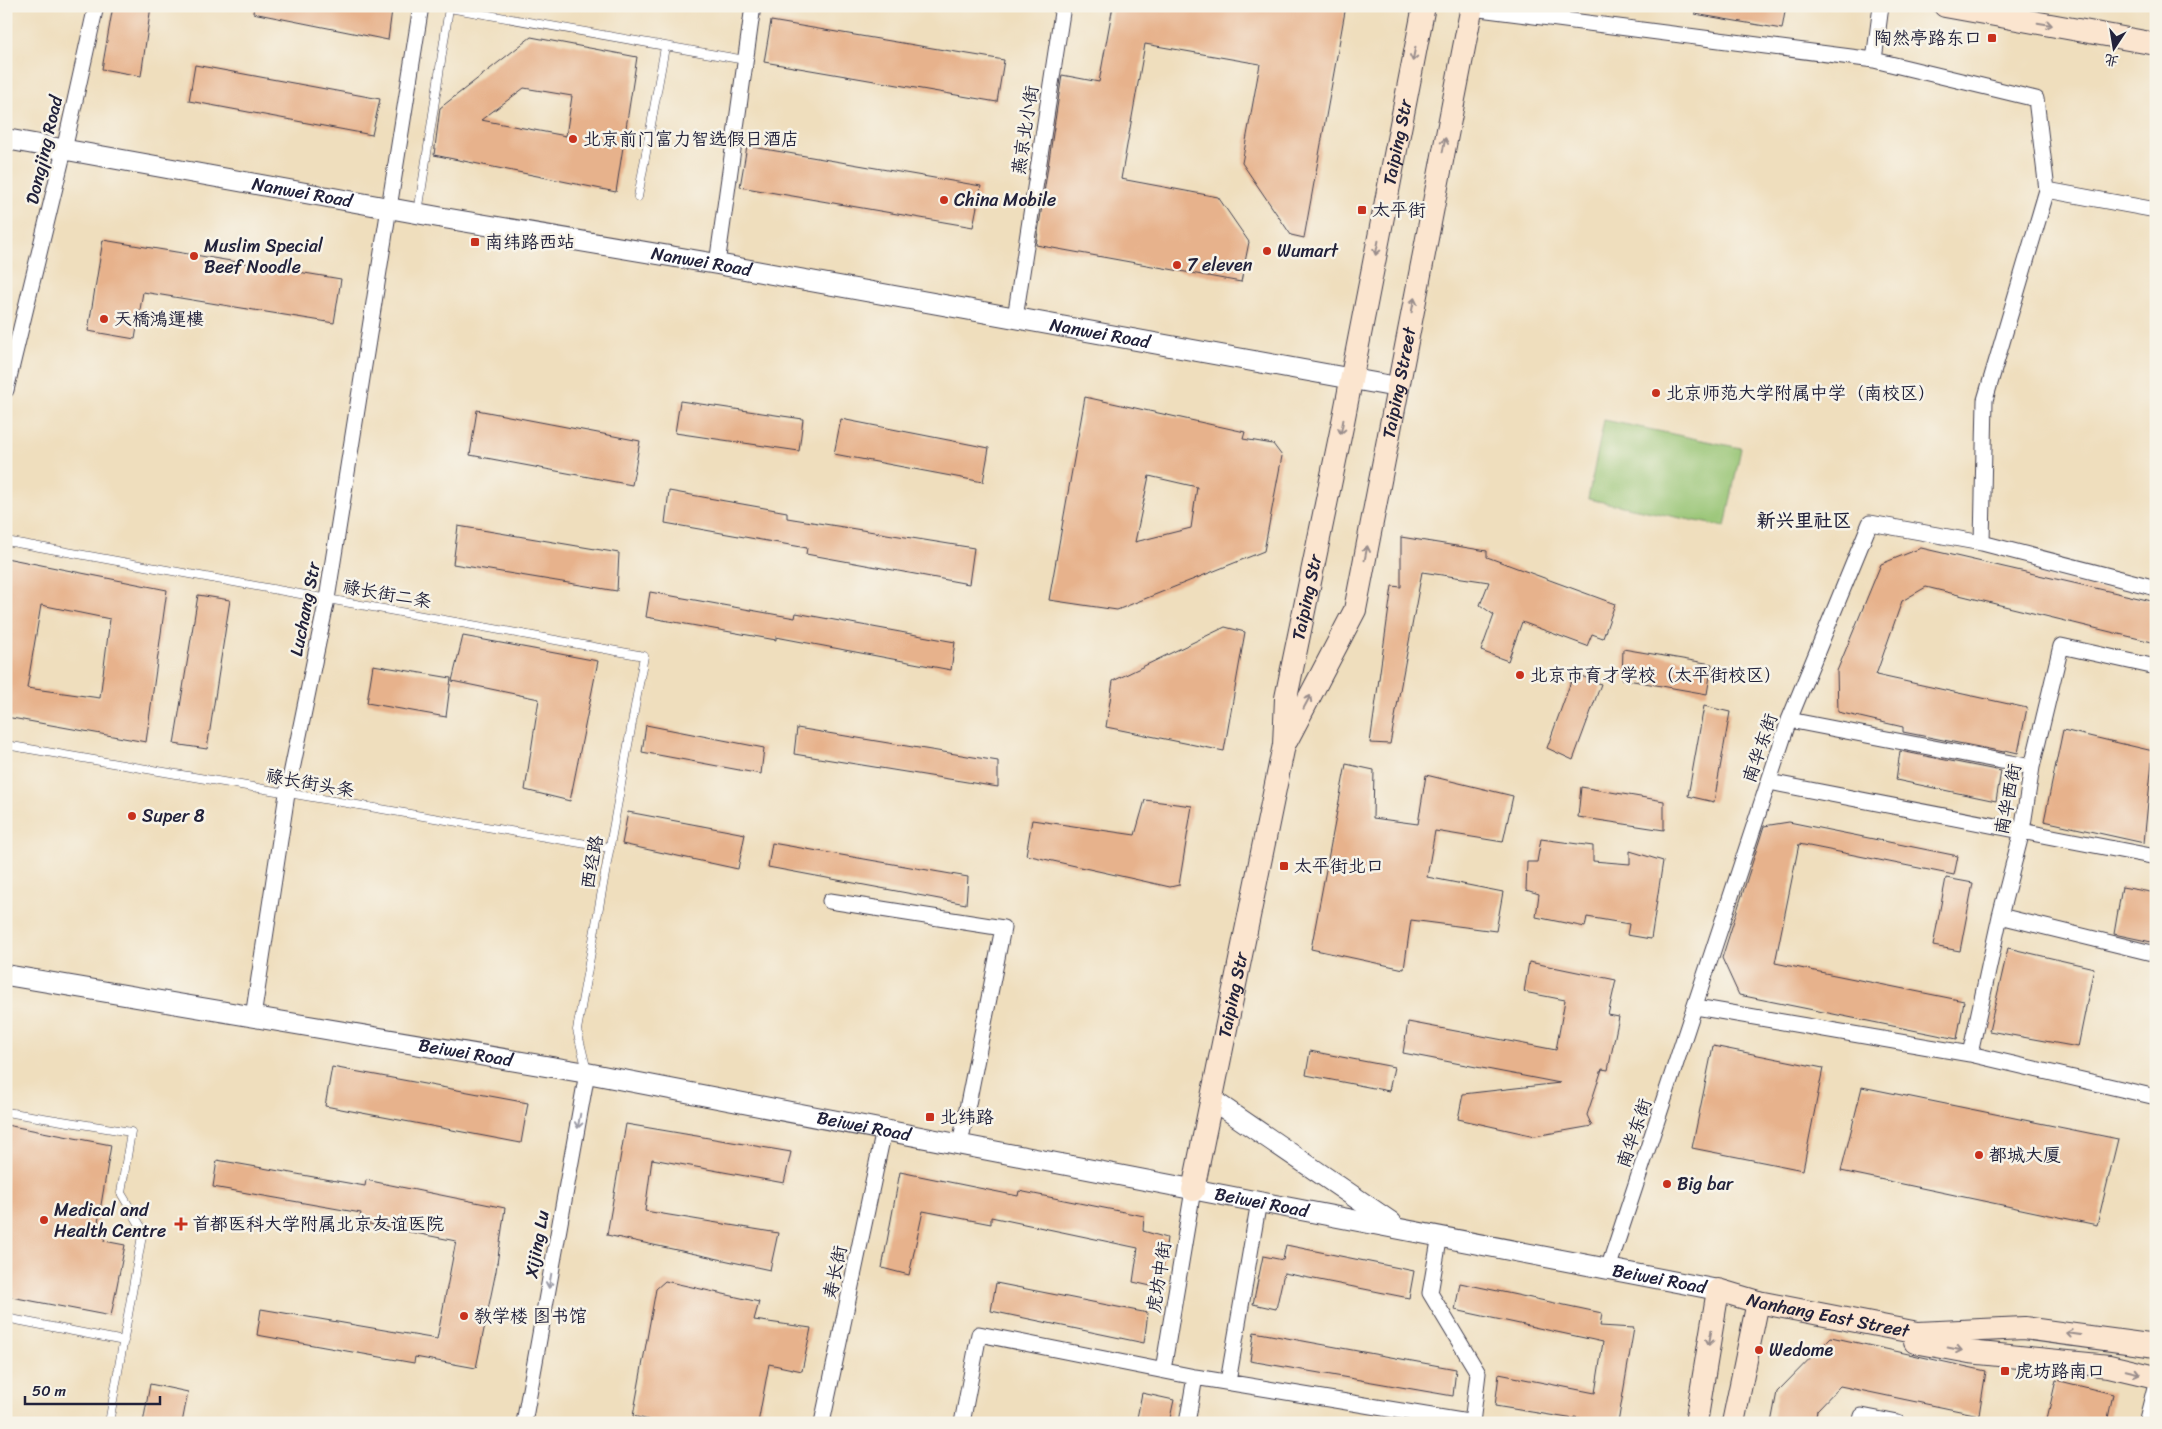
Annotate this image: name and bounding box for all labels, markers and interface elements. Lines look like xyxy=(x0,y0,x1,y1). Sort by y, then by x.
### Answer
one-way arrow xyxy=(2036,20,2052,30)
place label: 陶然亭路东口 xyxy=(1874,22,1982,54)
north arrow xyxy=(2090,22,2140,72)
marker: 陶然亭路东口 xyxy=(1986,32,1998,44)
one-way arrow xyxy=(1409,46,1419,62)
text: 北 xyxy=(2102,47,2121,74)
street label: 燕京北小街 xyxy=(1002,83,1048,177)
street label: Dongjing Road xyxy=(16,91,72,208)
street label: Taiping Str xyxy=(1373,95,1422,188)
place label: 北京前门富力智选假日酒店 xyxy=(583,123,799,155)
marker: 北京前门富力智选假日酒店 xyxy=(567,133,579,145)
one-way arrow xyxy=(1440,138,1450,154)
street label: Nanwei Road xyxy=(250,168,356,217)
place label: China Mobile xyxy=(954,184,1056,216)
marker: China Mobile xyxy=(938,194,950,206)
place label: 太平街 xyxy=(1372,194,1426,226)
marker: 太平街 xyxy=(1356,204,1368,216)
place label: 南纬路西站 xyxy=(485,226,575,258)
place label: Muslim Special Beef Noodle xyxy=(204,230,324,283)
place label: Wumart xyxy=(1277,235,1339,267)
marker: 南纬路西站 xyxy=(469,236,481,248)
street label: Nanwei Road xyxy=(649,237,755,286)
one-way arrow xyxy=(1371,240,1381,256)
marker: Wumart xyxy=(1261,245,1273,257)
place label: 7 eleven xyxy=(1187,249,1253,281)
marker: Muslim Special Beef Noodle xyxy=(188,250,200,262)
marker: 7 eleven xyxy=(1171,259,1183,271)
one-way arrow xyxy=(1409,297,1418,313)
place label: 天橋鴻運樓 xyxy=(114,303,204,335)
street label: Nanwei Road xyxy=(1047,308,1154,358)
marker: 天橋鴻運樓 xyxy=(98,313,110,325)
street label: Taiping Street xyxy=(1373,324,1426,441)
place label: 北京师范大学附属中学（南校区） xyxy=(1666,377,1936,409)
marker: 北京师范大学附属中学（南校区） xyxy=(1650,387,1662,399)
one-way arrow xyxy=(1337,418,1347,434)
district label: 新兴里社区 xyxy=(1756,504,1852,537)
one-way arrow xyxy=(1362,545,1371,561)
street label: Taiping Str xyxy=(1282,550,1332,643)
street label: Luchang Str xyxy=(280,557,330,659)
street label: 禄长街二条 xyxy=(340,570,434,618)
place label: 北京市育才学校（太平街校区） xyxy=(1530,659,1782,691)
marker: 北京市育才学校（太平街校区） xyxy=(1514,669,1526,681)
one-way arrow xyxy=(1303,695,1312,710)
street label: 南华东街 xyxy=(1733,709,1787,787)
street label: 禄长街头条 xyxy=(263,759,357,807)
street label: 南华西街 xyxy=(1985,761,2031,837)
place label: Super 8 xyxy=(142,800,205,832)
marker: Super 8 xyxy=(126,810,138,822)
street label: 西经路 xyxy=(572,833,612,891)
place label: 太平街北口 xyxy=(1294,850,1384,882)
marker: 太平街北口 xyxy=(1278,860,1290,872)
street label: Taiping Str xyxy=(1208,948,1258,1041)
street label: Beiwei Road xyxy=(416,1029,517,1076)
street label: 南华东街 xyxy=(1607,1094,1661,1172)
street label: Beiwei Road xyxy=(814,1101,915,1151)
place label: 北纬路 xyxy=(940,1101,994,1133)
marker: 北纬路 xyxy=(924,1111,936,1123)
one-way arrow xyxy=(573,1112,583,1128)
place label: 都城大厦 xyxy=(1988,1139,2061,1171)
marker: 都城大厦 xyxy=(1973,1149,1985,1161)
place label: Big bar xyxy=(1677,1168,1735,1200)
street label: Beiwei Road xyxy=(1212,1178,1313,1227)
marker: Big bar xyxy=(1661,1178,1673,1190)
place label: Medical and Health Centre xyxy=(54,1194,166,1247)
street label: Xijing Lu xyxy=(515,1207,559,1281)
place label: 首都医科大学附属北京友谊医院 xyxy=(192,1208,444,1240)
marker: Medical and Health Centre xyxy=(38,1214,50,1226)
marker: 首都医科大学附属北京友谊医院 xyxy=(174,1217,188,1231)
street label: 虎坊中街 xyxy=(1138,1239,1180,1315)
street label: 寿长街 xyxy=(814,1242,856,1302)
street label: Beiwei Road xyxy=(1610,1254,1710,1304)
one-way arrow xyxy=(545,1272,554,1288)
street label: Nanhang East Street xyxy=(1743,1284,1913,1347)
place label: 教学楼 图书馆 xyxy=(474,1300,587,1332)
marker: 教学楼 图书馆 xyxy=(458,1310,470,1322)
one-way arrow xyxy=(2065,1329,2081,1339)
one-way arrow xyxy=(1705,1330,1715,1346)
place label: Wedome xyxy=(1769,1334,1834,1366)
marker: Wedome xyxy=(1753,1344,1765,1356)
one-way arrow xyxy=(1946,1345,1962,1355)
place label: 虎坊路南口 xyxy=(2015,1355,2105,1387)
marker: 虎坊路南口 xyxy=(1999,1365,2011,1377)
one-way arrow xyxy=(2124,1368,2140,1377)
scale bar xyxy=(25,1374,160,1406)
text: 50 m xyxy=(32,1378,67,1404)

